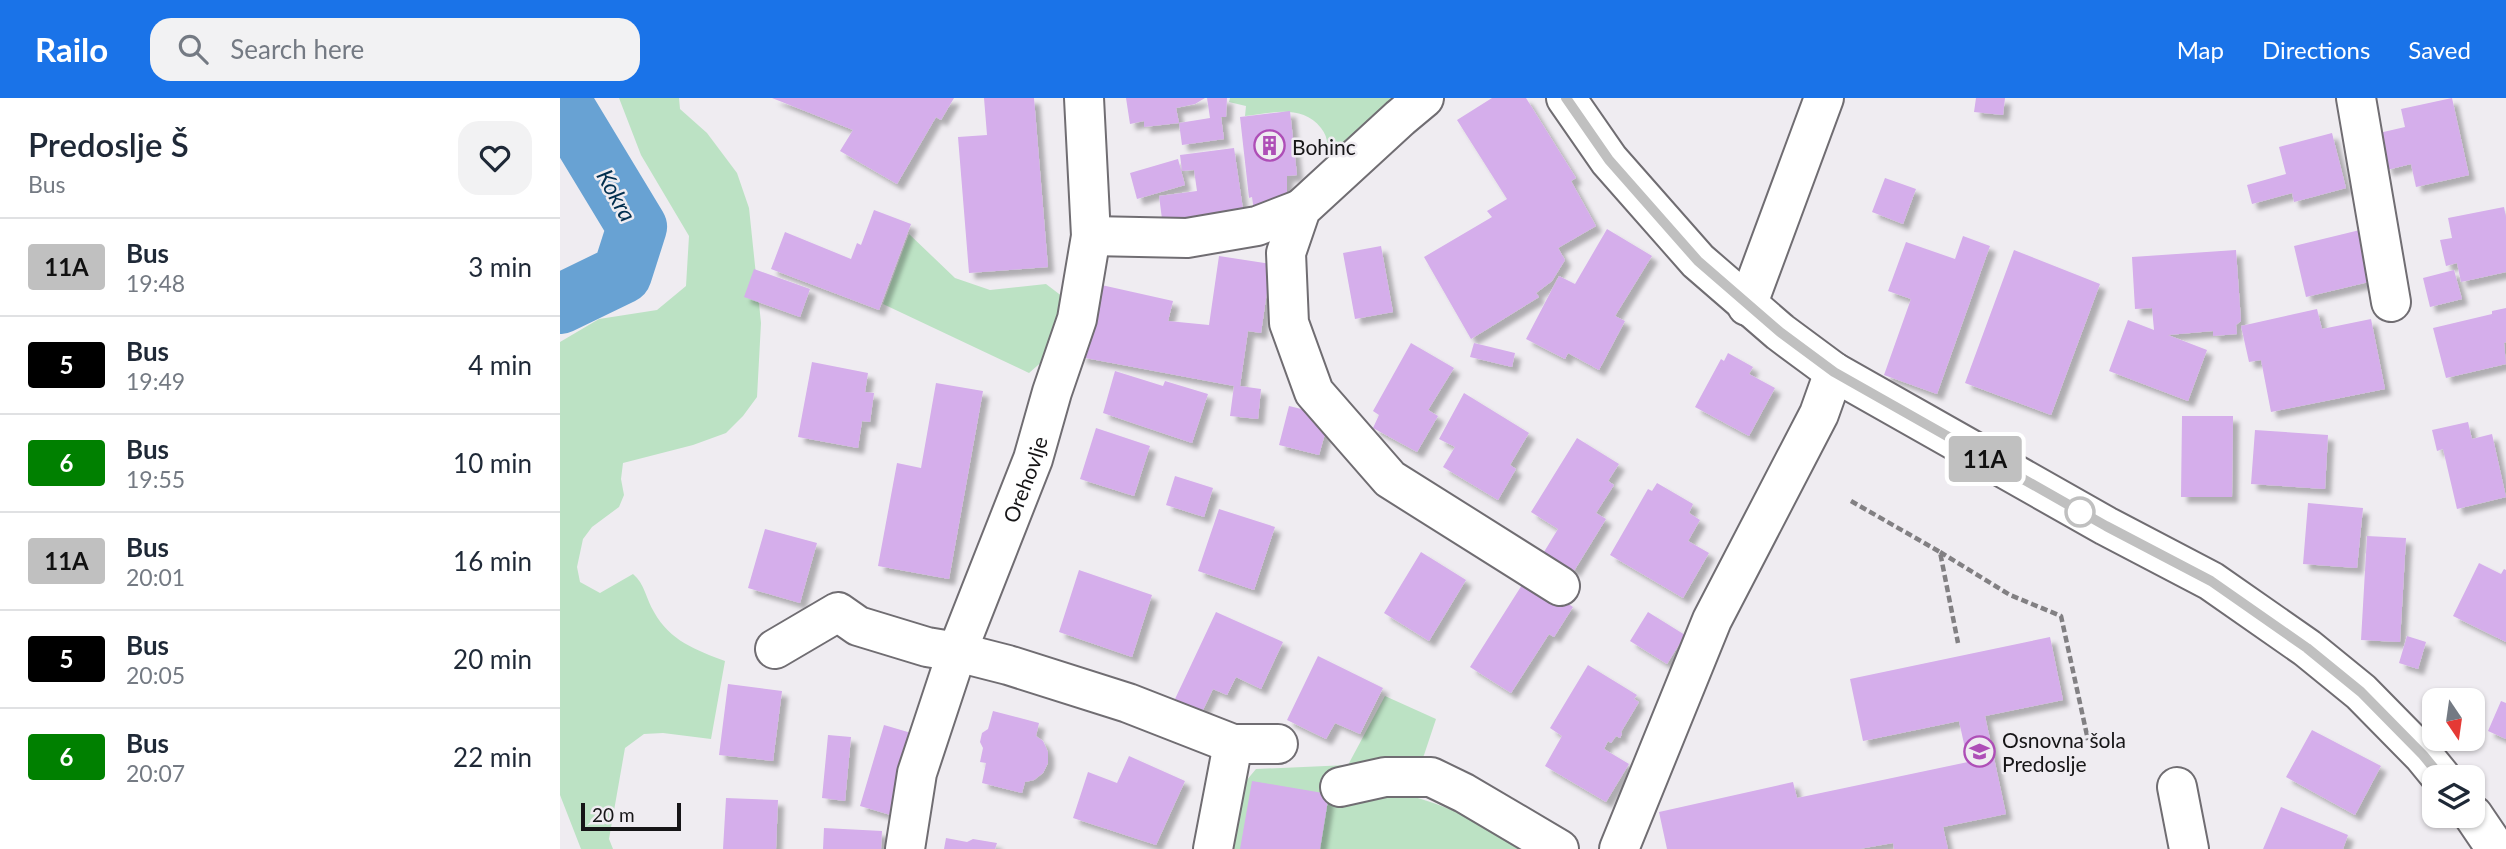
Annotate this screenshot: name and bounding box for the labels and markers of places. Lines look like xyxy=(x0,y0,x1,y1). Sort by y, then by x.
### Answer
building icon: Bohinc xyxy=(1252,129,1286,163)
place label: Bohinc xyxy=(1292,134,1356,159)
unlabelled marker xyxy=(2065,497,2095,527)
place label: Osnovna šola Predoslje xyxy=(2002,727,2126,776)
school or university icon: Osnovna šola Predoslje xyxy=(1962,734,1996,768)

